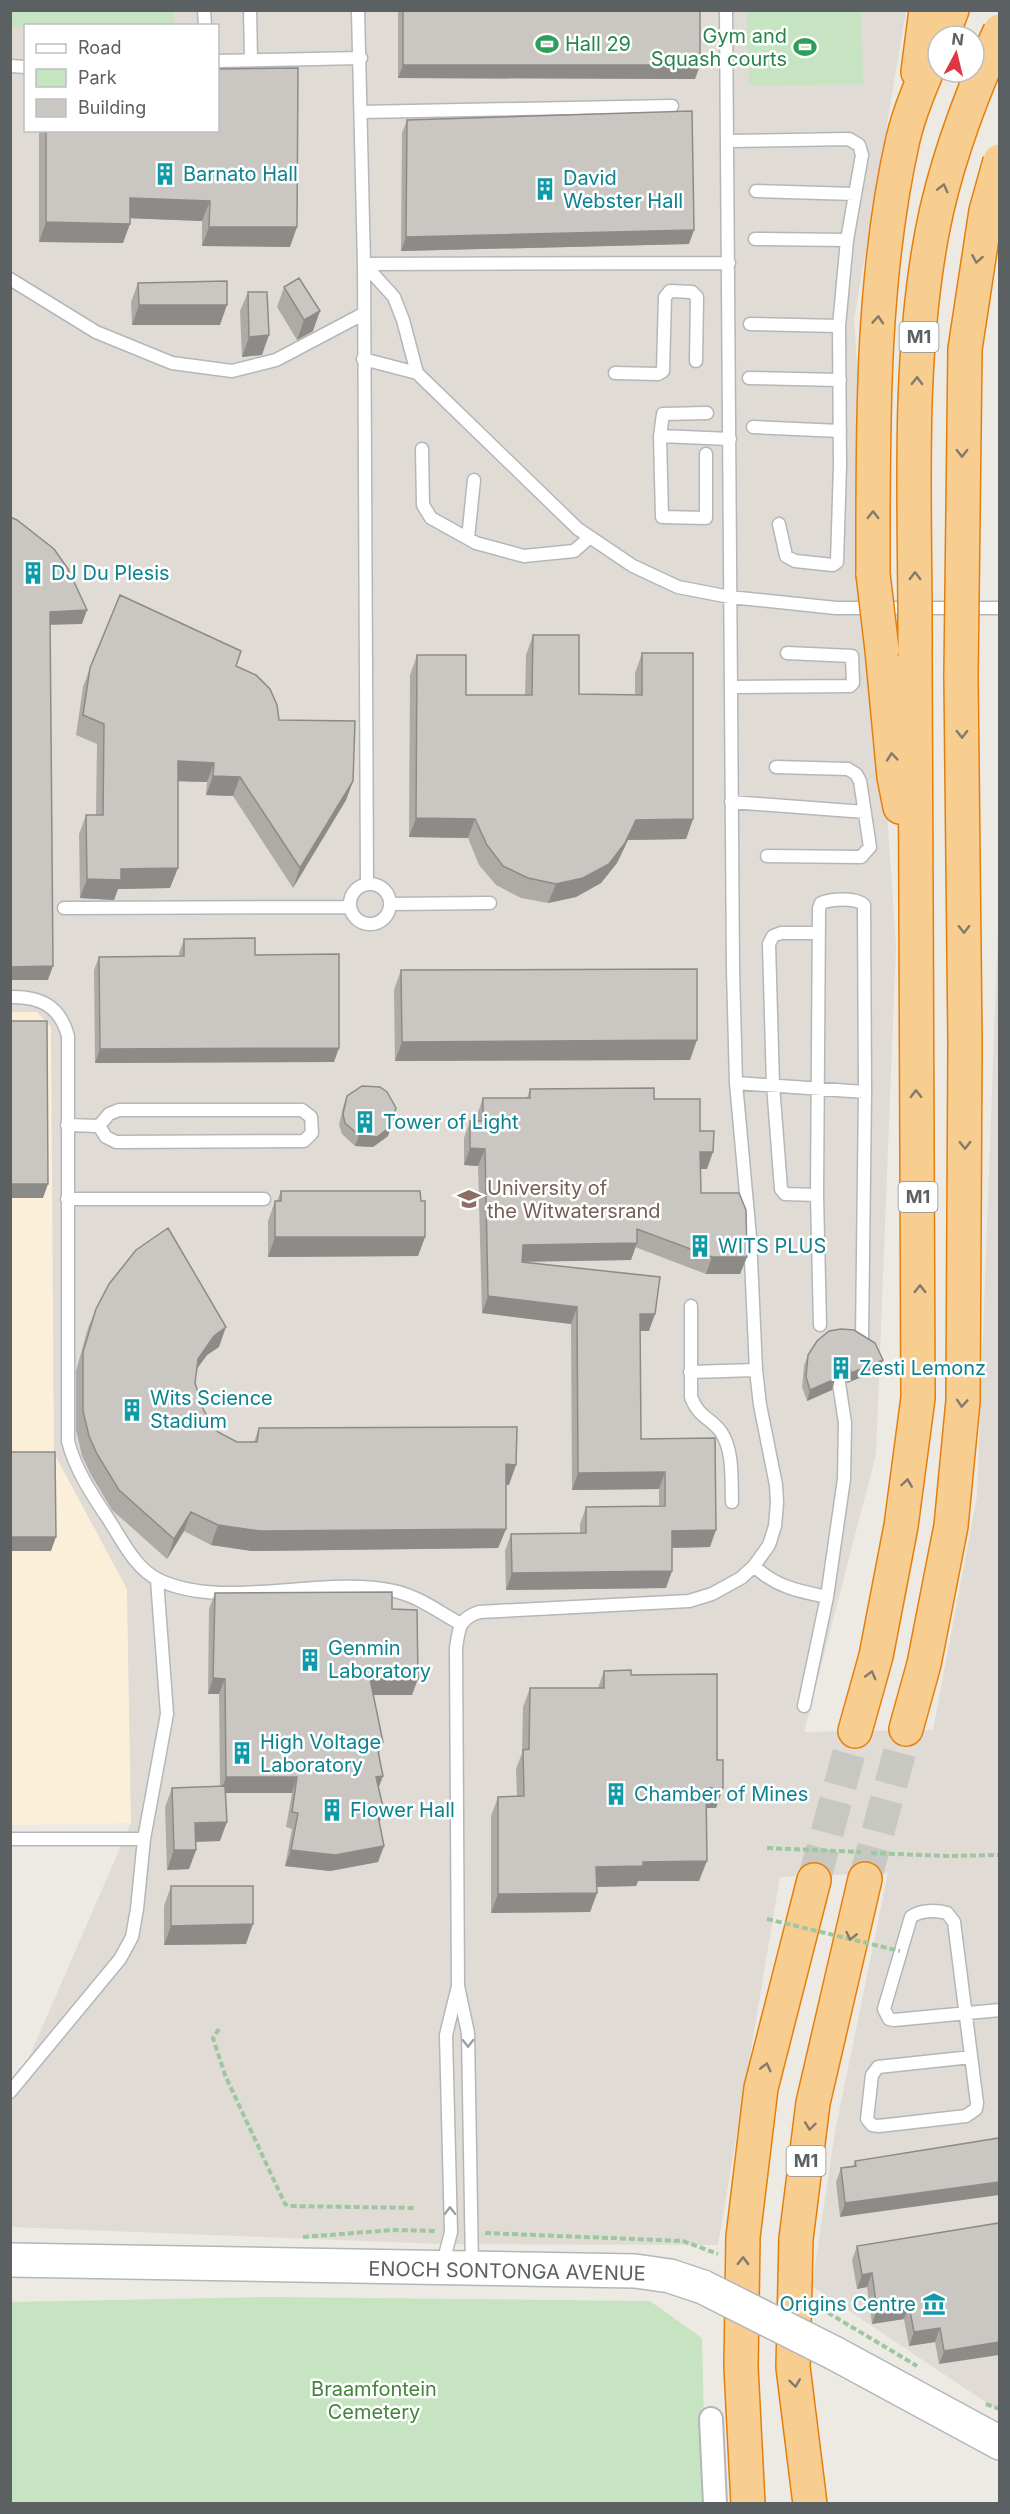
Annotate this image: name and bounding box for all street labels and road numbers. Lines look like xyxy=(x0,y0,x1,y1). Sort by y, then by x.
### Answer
road number: M1 xyxy=(900,322,938,352)
road number: M1 xyxy=(898,1182,938,1212)
road number: M1 xyxy=(786,2146,826,2176)
street label: ENOCH SONTONGA AVENUE xyxy=(368,2257,646,2285)

